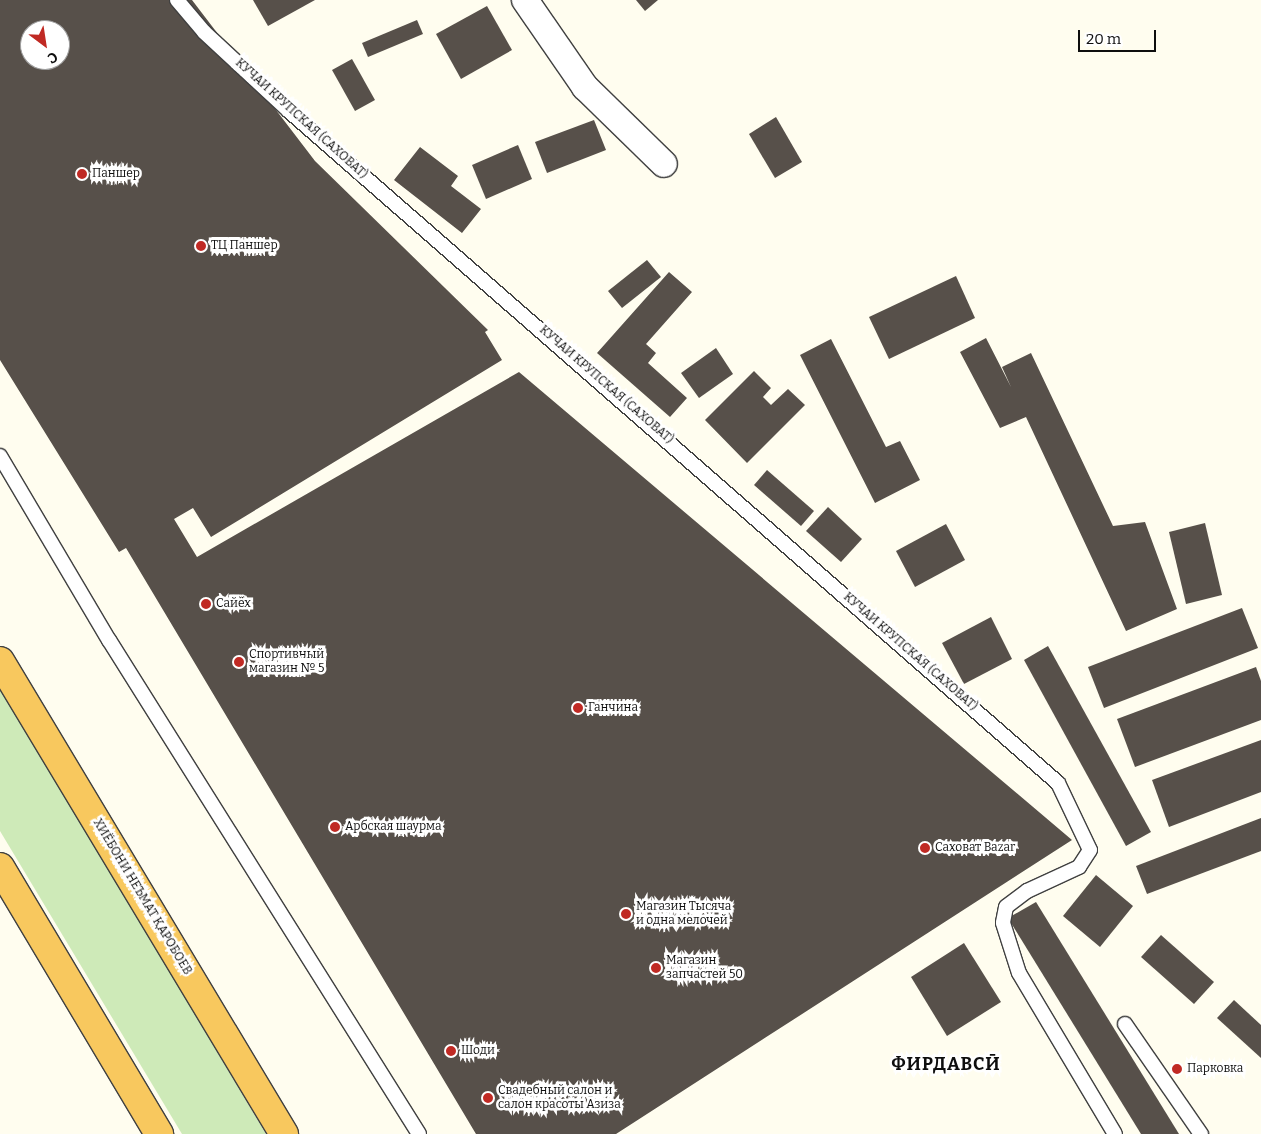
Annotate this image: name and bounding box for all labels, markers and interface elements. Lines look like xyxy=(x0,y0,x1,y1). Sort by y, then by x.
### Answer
north arrow xyxy=(20,20,70,70)
scale bar xyxy=(1081,20,1158,52)
text: 20 m xyxy=(1086,30,1121,48)
text: С xyxy=(44,48,61,67)
street label: КУЧАИ КРУПСКАЯ (САХОВАТ) xyxy=(232,56,370,182)
place label: Паншер xyxy=(92,167,140,181)
marker: Паншер xyxy=(76,168,88,180)
place label: ТЦ Паншер xyxy=(211,239,278,253)
marker: ТЦ Паншер xyxy=(195,240,207,252)
street label: КУЧАИ КРУПСКАЯ (САХОВАТ) xyxy=(536,323,676,447)
street label: КУЧАИ КРУПСКАЯ (САХОВАТ) xyxy=(840,590,980,714)
place label: Сайёх xyxy=(216,597,251,611)
marker: Сайёх xyxy=(200,598,212,610)
place label: Спортивный магазин № 5 xyxy=(249,648,324,676)
marker: Спортивный магазин № 5 xyxy=(233,656,245,668)
place label: Ганчина xyxy=(588,701,638,715)
marker: Ганчина xyxy=(572,702,584,714)
street label: ХИЁБОНИ НЕЪМАТ ҚАРОБОЕВ xyxy=(90,816,194,978)
place label: Арбская шаурма xyxy=(345,820,442,834)
marker: Арбская шаурма xyxy=(329,821,341,833)
place label: Саховат Bazar xyxy=(935,841,1015,855)
marker: Саховат Bazar xyxy=(919,842,931,854)
place label: Магазин Тысяча и одна мелочей xyxy=(636,900,731,928)
marker: Магазин Тысяча и одна мелочей xyxy=(620,908,632,920)
place label: Магазин запчастей 50 xyxy=(666,954,743,982)
marker: Магазин запчастей 50 xyxy=(650,962,662,974)
place label: Шоди xyxy=(461,1044,495,1058)
marker: Шоди xyxy=(445,1045,457,1057)
district label: ФИРДАВСӢ xyxy=(890,1053,1002,1075)
place label: Парковка xyxy=(1187,1062,1243,1076)
marker: Парковка xyxy=(1171,1063,1183,1075)
place label: Свадебный салон и салон красоты Азиза xyxy=(498,1084,621,1112)
marker: Свадебный салон и салон красоты Азиза xyxy=(482,1092,494,1104)

